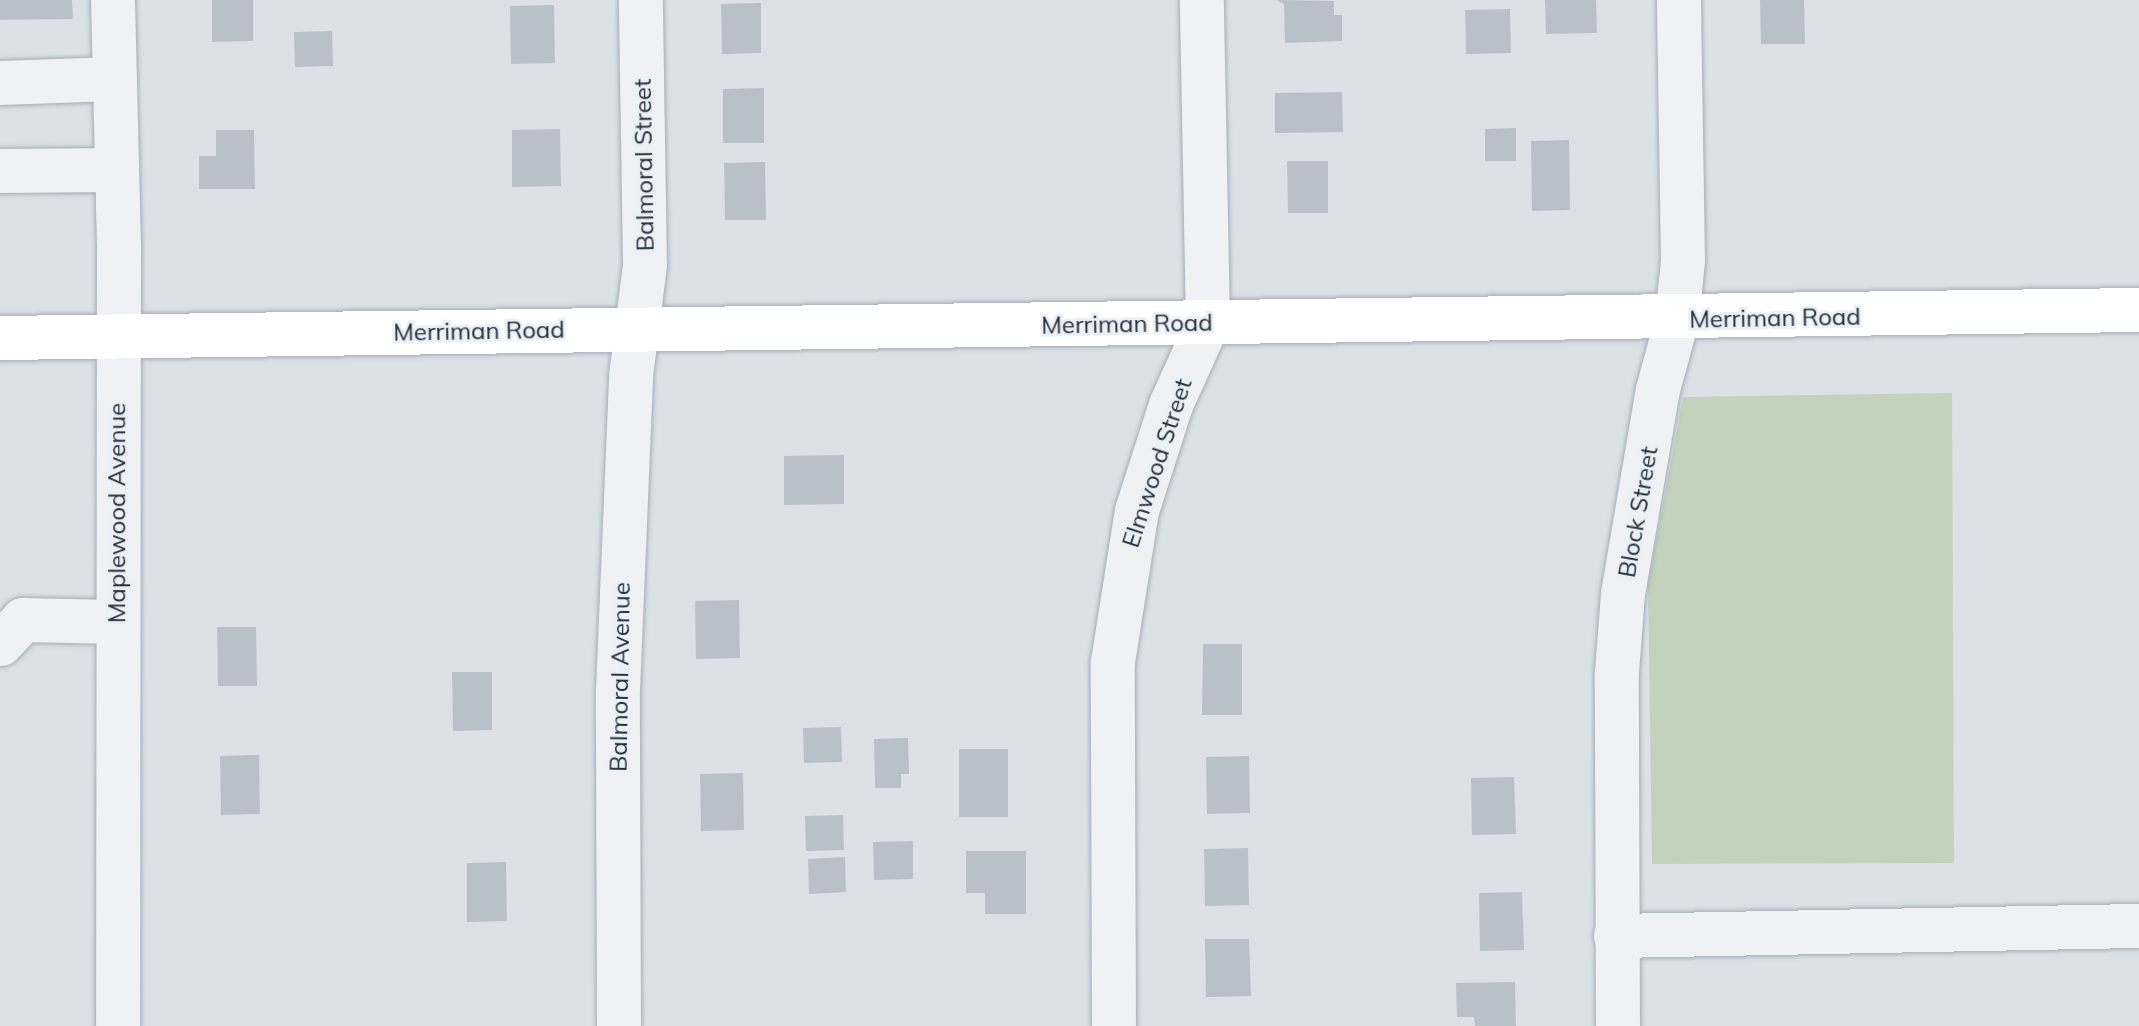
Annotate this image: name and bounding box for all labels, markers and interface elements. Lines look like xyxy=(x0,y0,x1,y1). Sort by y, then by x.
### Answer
street label: Balmoral Street xyxy=(628,78,660,252)
street label: Merriman Road xyxy=(1689,302,1861,334)
street label: Merriman Road xyxy=(1041,308,1213,340)
street label: Merriman Road xyxy=(393,315,565,347)
street label: Elmwood Street xyxy=(1116,375,1198,551)
street label: Maplewood Avenue xyxy=(103,403,131,623)
street label: Block Street xyxy=(1612,444,1664,580)
street label: Balmoral Avenue xyxy=(604,582,636,772)

